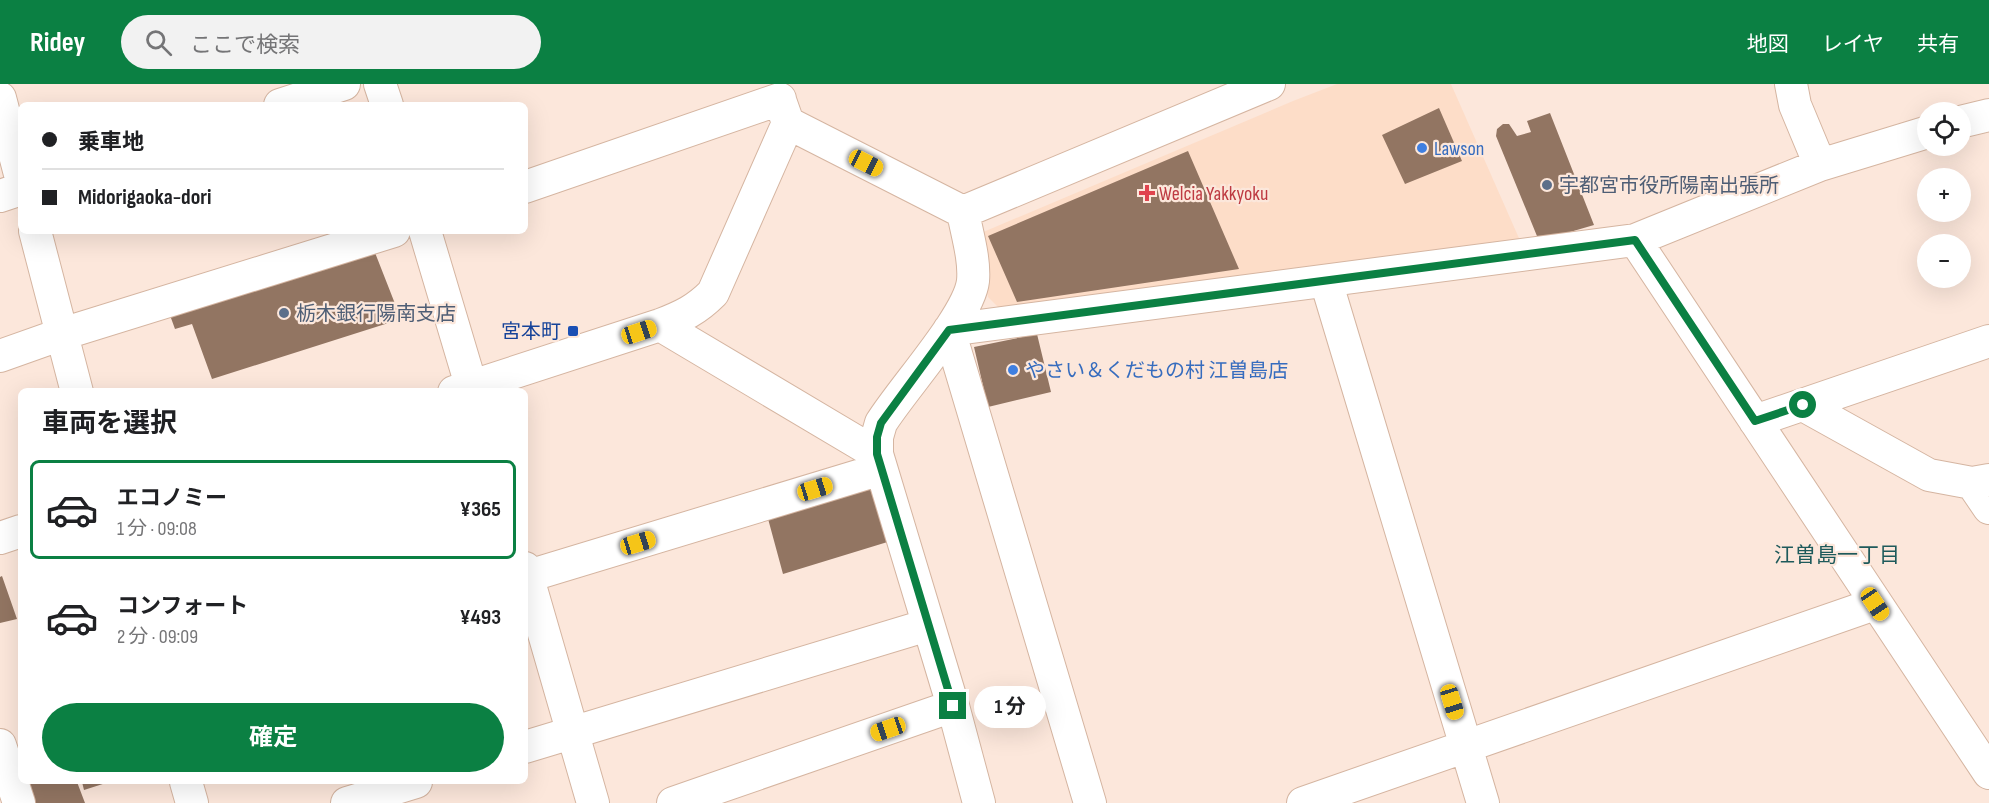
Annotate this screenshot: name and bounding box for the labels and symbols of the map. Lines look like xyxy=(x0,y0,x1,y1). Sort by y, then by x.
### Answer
place label: Lawson xyxy=(1434,137,1484,161)
marker: Lawson xyxy=(1415,141,1429,155)
car xyxy=(846,147,886,179)
place label: 宇都宮市役所陽南出張所 xyxy=(1559,174,1779,198)
marker: 宇都宮市役所陽南出張所 xyxy=(1540,178,1554,192)
place label: Welcia Yakkyoku xyxy=(1159,182,1268,206)
marker: Welcia Yakkyoku xyxy=(1140,186,1154,200)
place label: 栃木銀行陽南支店 xyxy=(296,302,456,326)
marker: 栃木銀行陽南支店 xyxy=(277,306,291,320)
car xyxy=(619,318,659,346)
place label: 宮本町 xyxy=(501,320,561,344)
marker: 宮本町 xyxy=(566,324,580,338)
place label: やさい＆くだもの村 江曽島店 xyxy=(1025,359,1288,383)
marker: やさい＆くだもの村 江曽島店 xyxy=(1006,363,1020,377)
route start xyxy=(1789,391,1816,418)
car xyxy=(795,475,835,503)
car xyxy=(618,529,658,557)
district label: 江曽島一丁目 xyxy=(1774,543,1900,568)
car xyxy=(1857,584,1893,624)
car xyxy=(1438,682,1466,722)
callout: 1 分 xyxy=(974,685,1046,727)
route end xyxy=(939,692,966,719)
car xyxy=(868,715,908,743)

